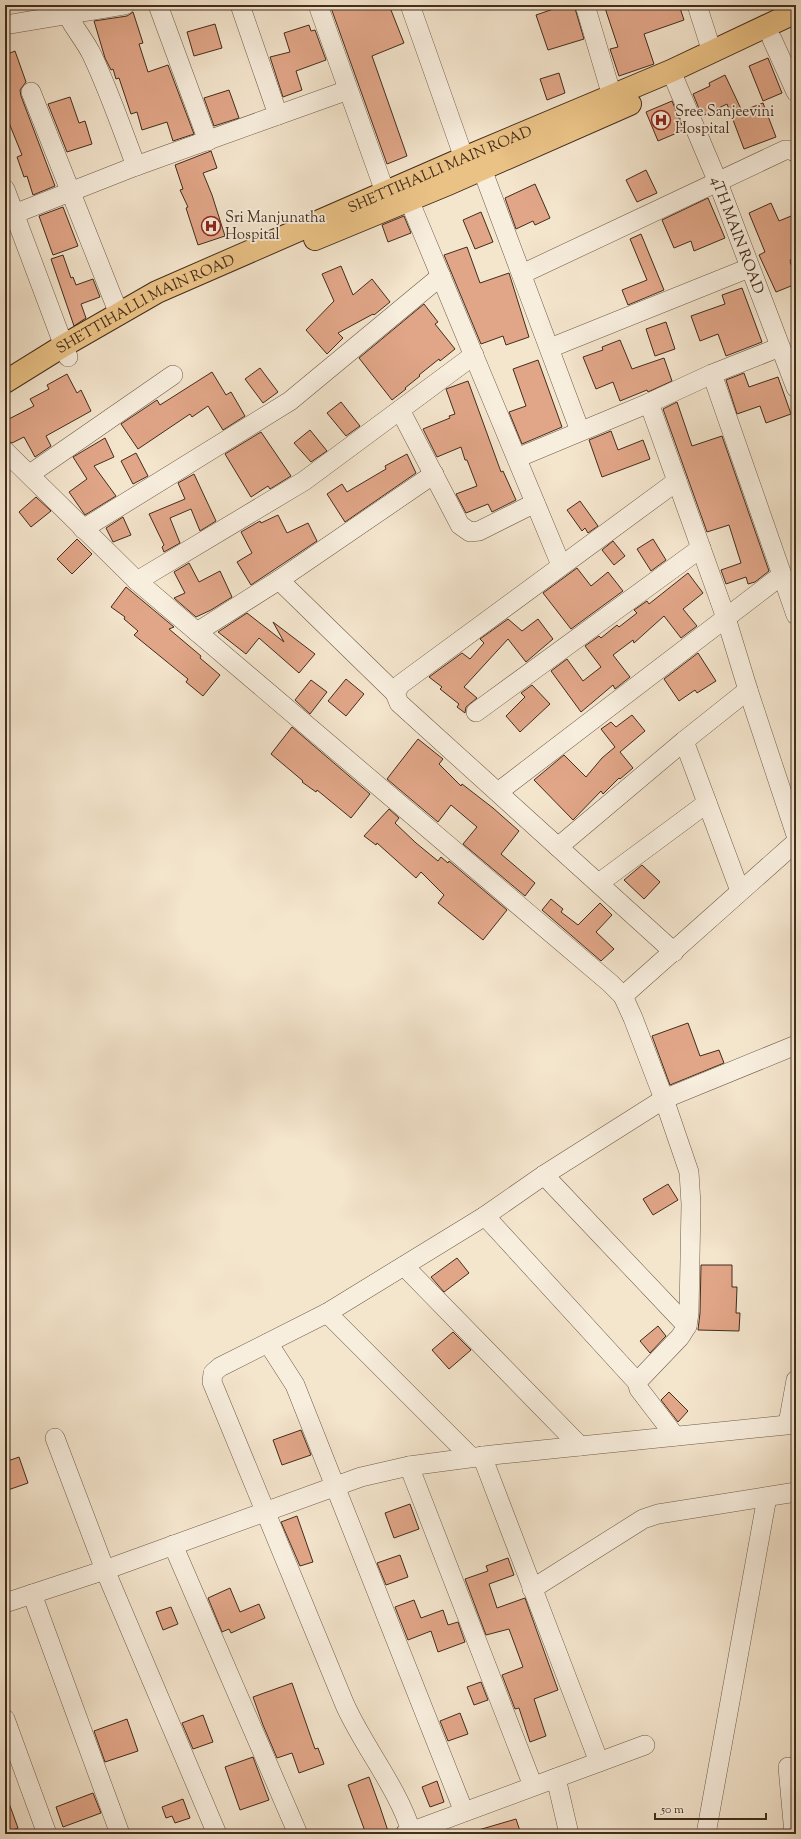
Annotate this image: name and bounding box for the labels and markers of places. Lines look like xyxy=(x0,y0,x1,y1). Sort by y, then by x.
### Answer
place label: Sree Sanjeevini Hospital xyxy=(675,102,774,140)
hospital icon: Sree Sanjeevini Hospital xyxy=(650,109,672,131)
place label: Sri Manjunatha Hospital xyxy=(225,208,326,246)
hospital icon: Sri Manjunatha Hospital xyxy=(200,215,222,237)

